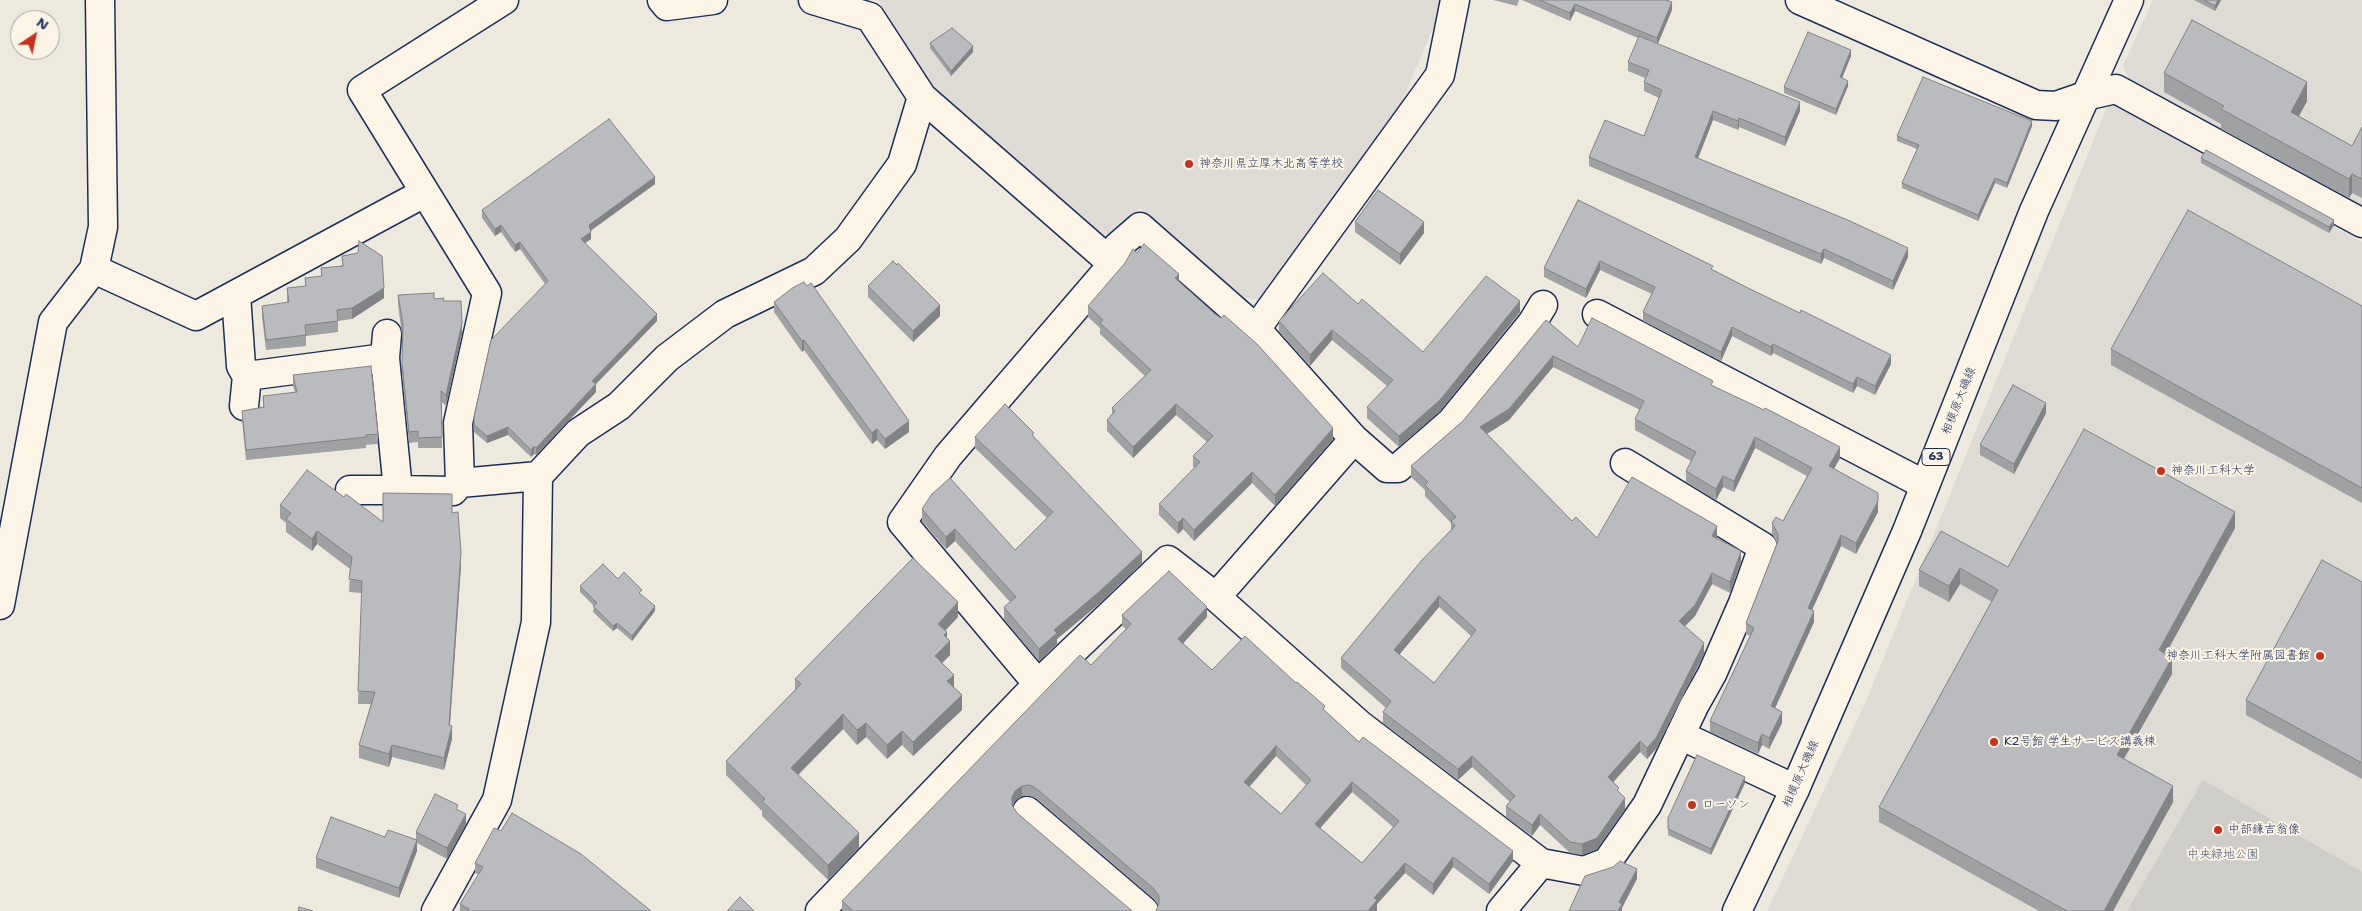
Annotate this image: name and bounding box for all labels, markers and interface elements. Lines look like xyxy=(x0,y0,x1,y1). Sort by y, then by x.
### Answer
north arrow xyxy=(10,10,60,60)
text: N xyxy=(33,13,52,34)
place label: 神奈川県立厚木北高等学校 xyxy=(1199,157,1343,171)
marker: 神奈川県立厚木北高等学校 xyxy=(1183,158,1195,170)
street label: 相模原大磯線 xyxy=(1939,365,1979,437)
road number: 63 xyxy=(1922,448,1950,466)
place label: 神奈川工科大学 xyxy=(2171,464,2255,478)
marker: 神奈川工科大学 xyxy=(2155,465,2167,477)
place label: 神奈川工科大学附属図書館 xyxy=(2166,649,2310,663)
marker: 神奈川工科大学附属図書館 xyxy=(2314,650,2326,662)
place label: K2号館 学生サービス講義棟 xyxy=(2004,735,2156,749)
marker: K2号館 学生サービス講義棟 xyxy=(1988,736,2000,748)
street label: 相模原大磯線 xyxy=(1780,738,1822,810)
place label: ローソン xyxy=(1702,798,1750,812)
marker: ローソン xyxy=(1686,799,1698,811)
place label: 中部鎌吉翁像 xyxy=(2228,823,2300,837)
marker: 中部鎌吉翁像 xyxy=(2212,824,2224,836)
park label: 中央緑地公園 xyxy=(2187,848,2259,862)

